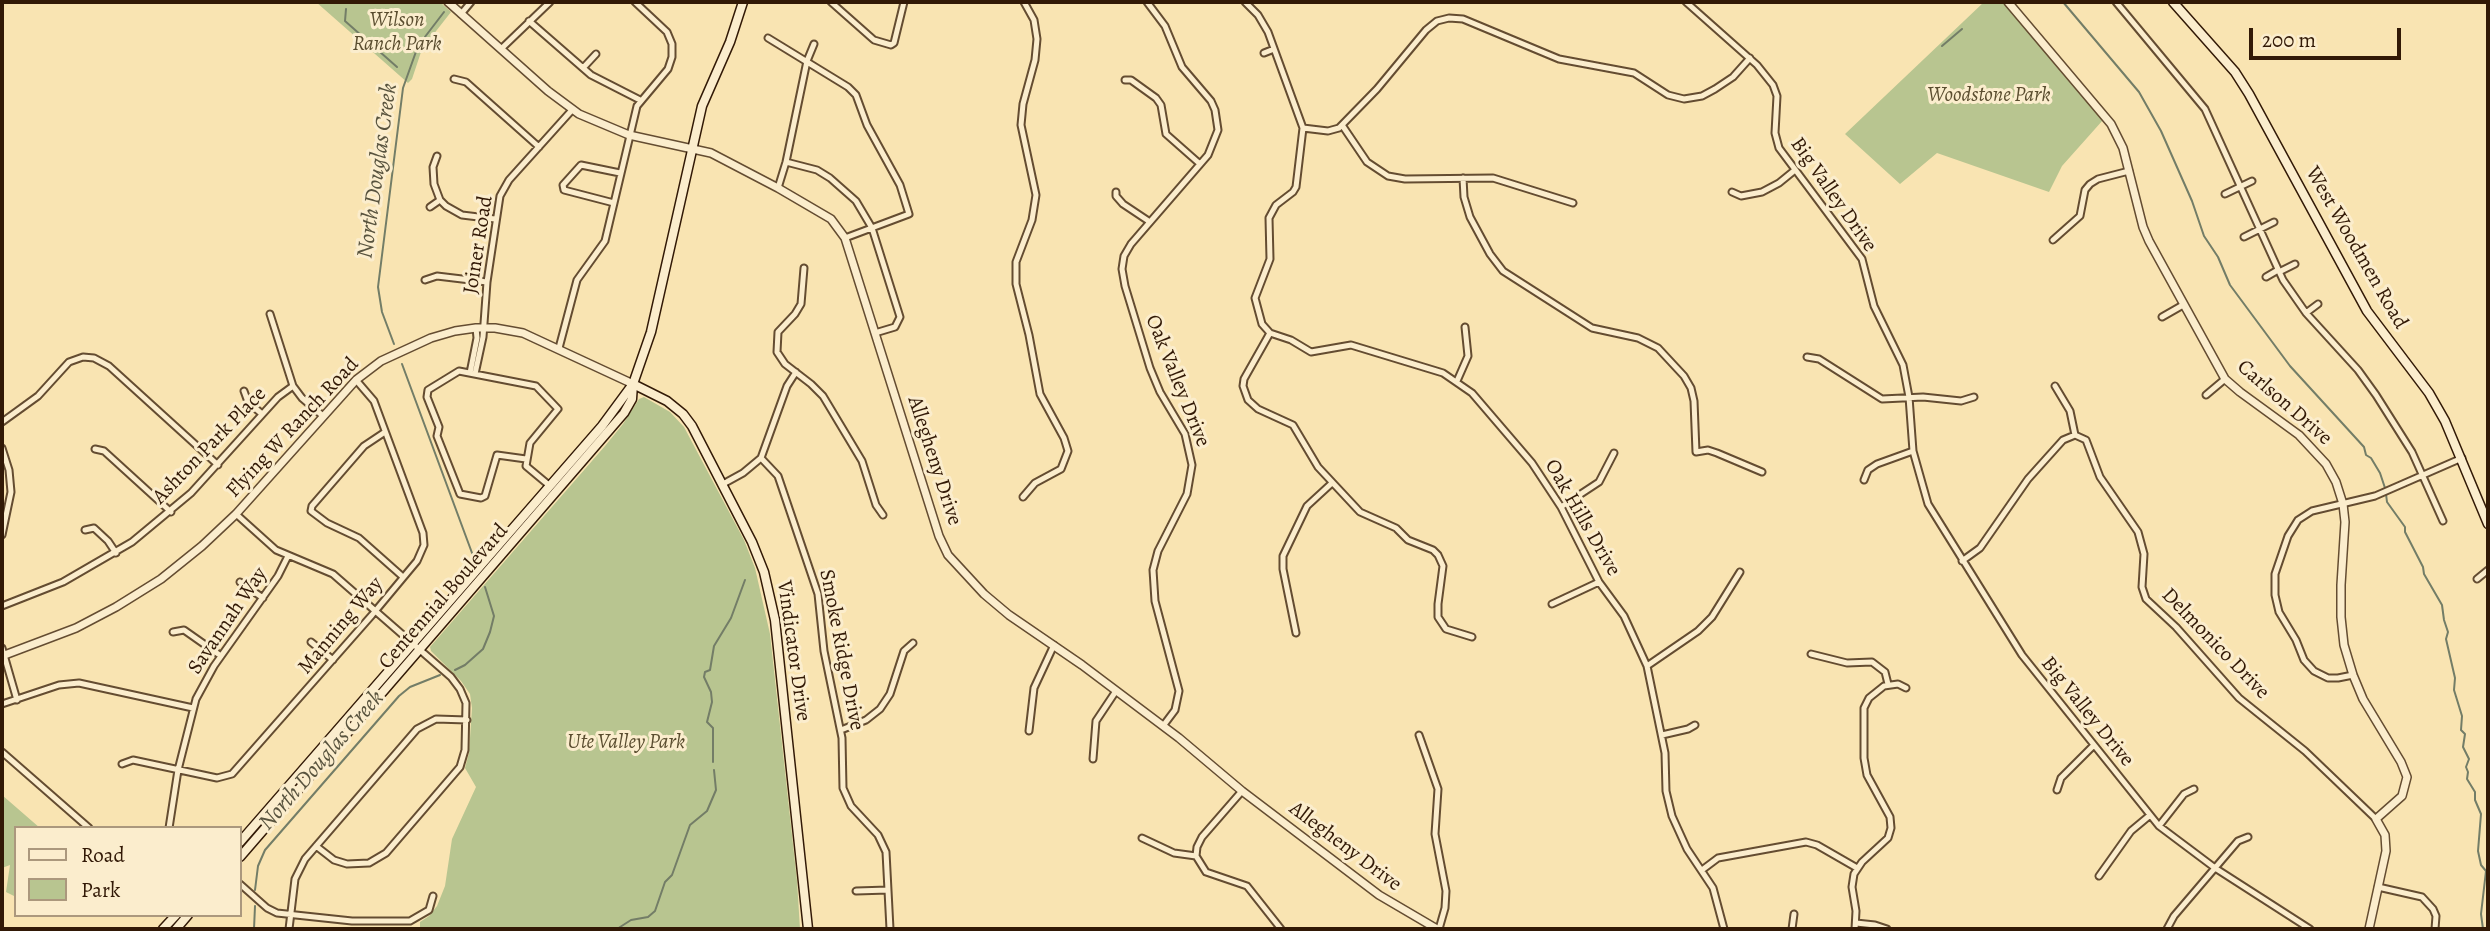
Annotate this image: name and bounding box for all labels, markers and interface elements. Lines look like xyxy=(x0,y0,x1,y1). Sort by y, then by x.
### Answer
park label: Wilson Ranch Park xyxy=(352,8,442,58)
scale bar xyxy=(2252,14,2404,58)
text: 200 m xyxy=(2262,26,2316,54)
water label: North Douglas Creek xyxy=(352,82,404,260)
park label: Woodstone Park xyxy=(1927,83,2051,109)
street label: Big Valley Drive xyxy=(1784,133,1882,257)
street label: West Woodmen Road xyxy=(2299,162,2413,334)
street label: Joiner Road xyxy=(459,194,499,296)
street label: Oak Valley Drive xyxy=(1139,311,1215,451)
street label: Flying W Ranch Road xyxy=(221,353,365,503)
street label: Carlson Drive xyxy=(2231,355,2337,451)
street label: Ashton Park Place xyxy=(148,382,272,510)
street label: Allegheny Drive xyxy=(901,393,967,529)
street label: Oak Hills Drive xyxy=(1538,455,1626,581)
street label: Centennial Boulevard xyxy=(374,519,514,675)
street label: Savannah Way xyxy=(183,563,273,679)
street label: Smoke Ridge Drive xyxy=(813,567,869,733)
street label: Manning Way xyxy=(293,572,389,680)
street label: Vindicator Drive xyxy=(771,579,815,723)
street label: Delmonico Drive xyxy=(2156,583,2274,705)
street label: Big Valley Drive xyxy=(2035,652,2139,772)
water label: North Douglas Creek xyxy=(254,685,390,837)
park label: Ute Valley Park xyxy=(567,730,685,756)
street label: Allegheny Drive xyxy=(1284,797,1406,897)
legend xyxy=(14,826,242,917)
text: Road xyxy=(81,841,125,869)
text: Park xyxy=(81,876,120,904)

